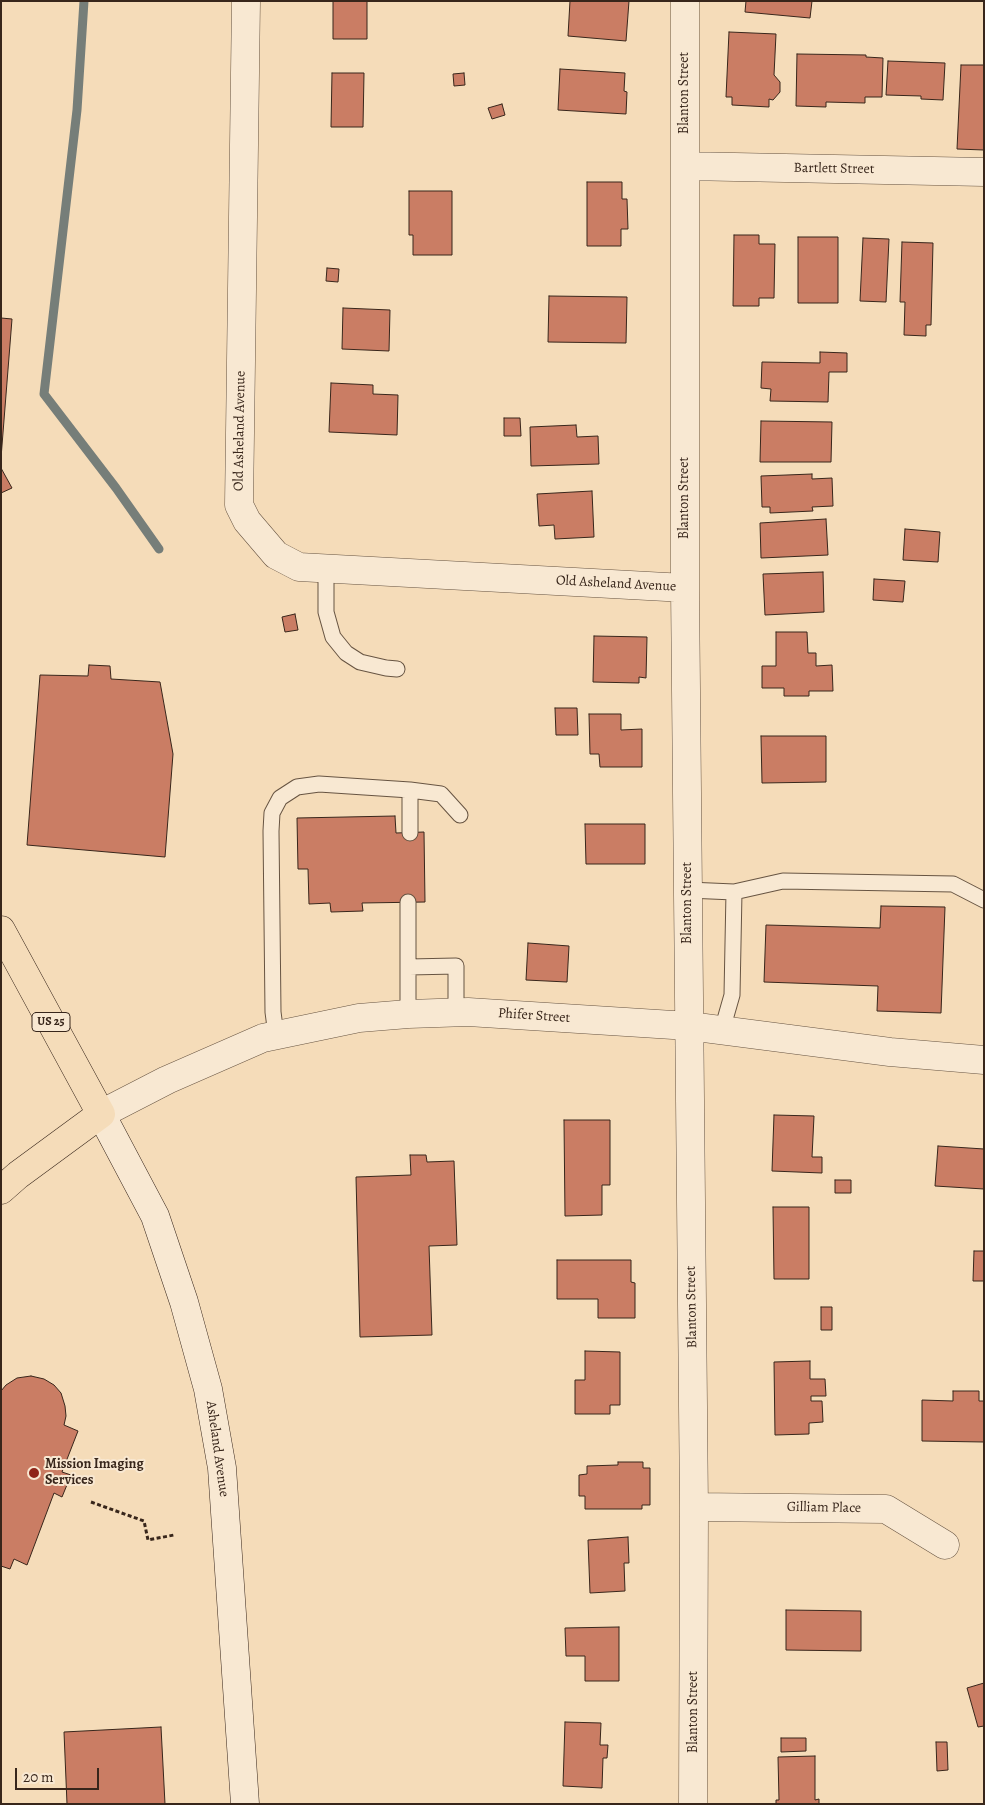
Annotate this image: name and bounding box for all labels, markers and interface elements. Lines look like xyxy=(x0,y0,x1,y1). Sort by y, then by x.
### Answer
street label: Blanton Street xyxy=(677,52,693,134)
street label: Bartlett Street xyxy=(793,160,875,178)
street label: Old Asheland Avenue xyxy=(231,371,249,491)
street label: Blanton Street xyxy=(677,457,693,539)
street label: Old Asheland Avenue xyxy=(555,572,677,596)
street label: Blanton Street xyxy=(680,862,696,944)
street label: Phifer Street xyxy=(497,1005,571,1027)
road number: US 25 xyxy=(32,1012,70,1032)
street label: Blanton Street xyxy=(683,1266,701,1348)
street label: Asheland Avenue xyxy=(202,1400,232,1498)
place label: Mission Imaging Services xyxy=(45,1457,144,1490)
marker: Mission Imaging Services xyxy=(27,1466,41,1480)
street label: Gilliam Place xyxy=(787,1499,861,1517)
street label: Blanton Street xyxy=(686,1671,702,1753)
scale bar xyxy=(18,1758,101,1790)
text: 20 m xyxy=(23,1767,54,1787)

